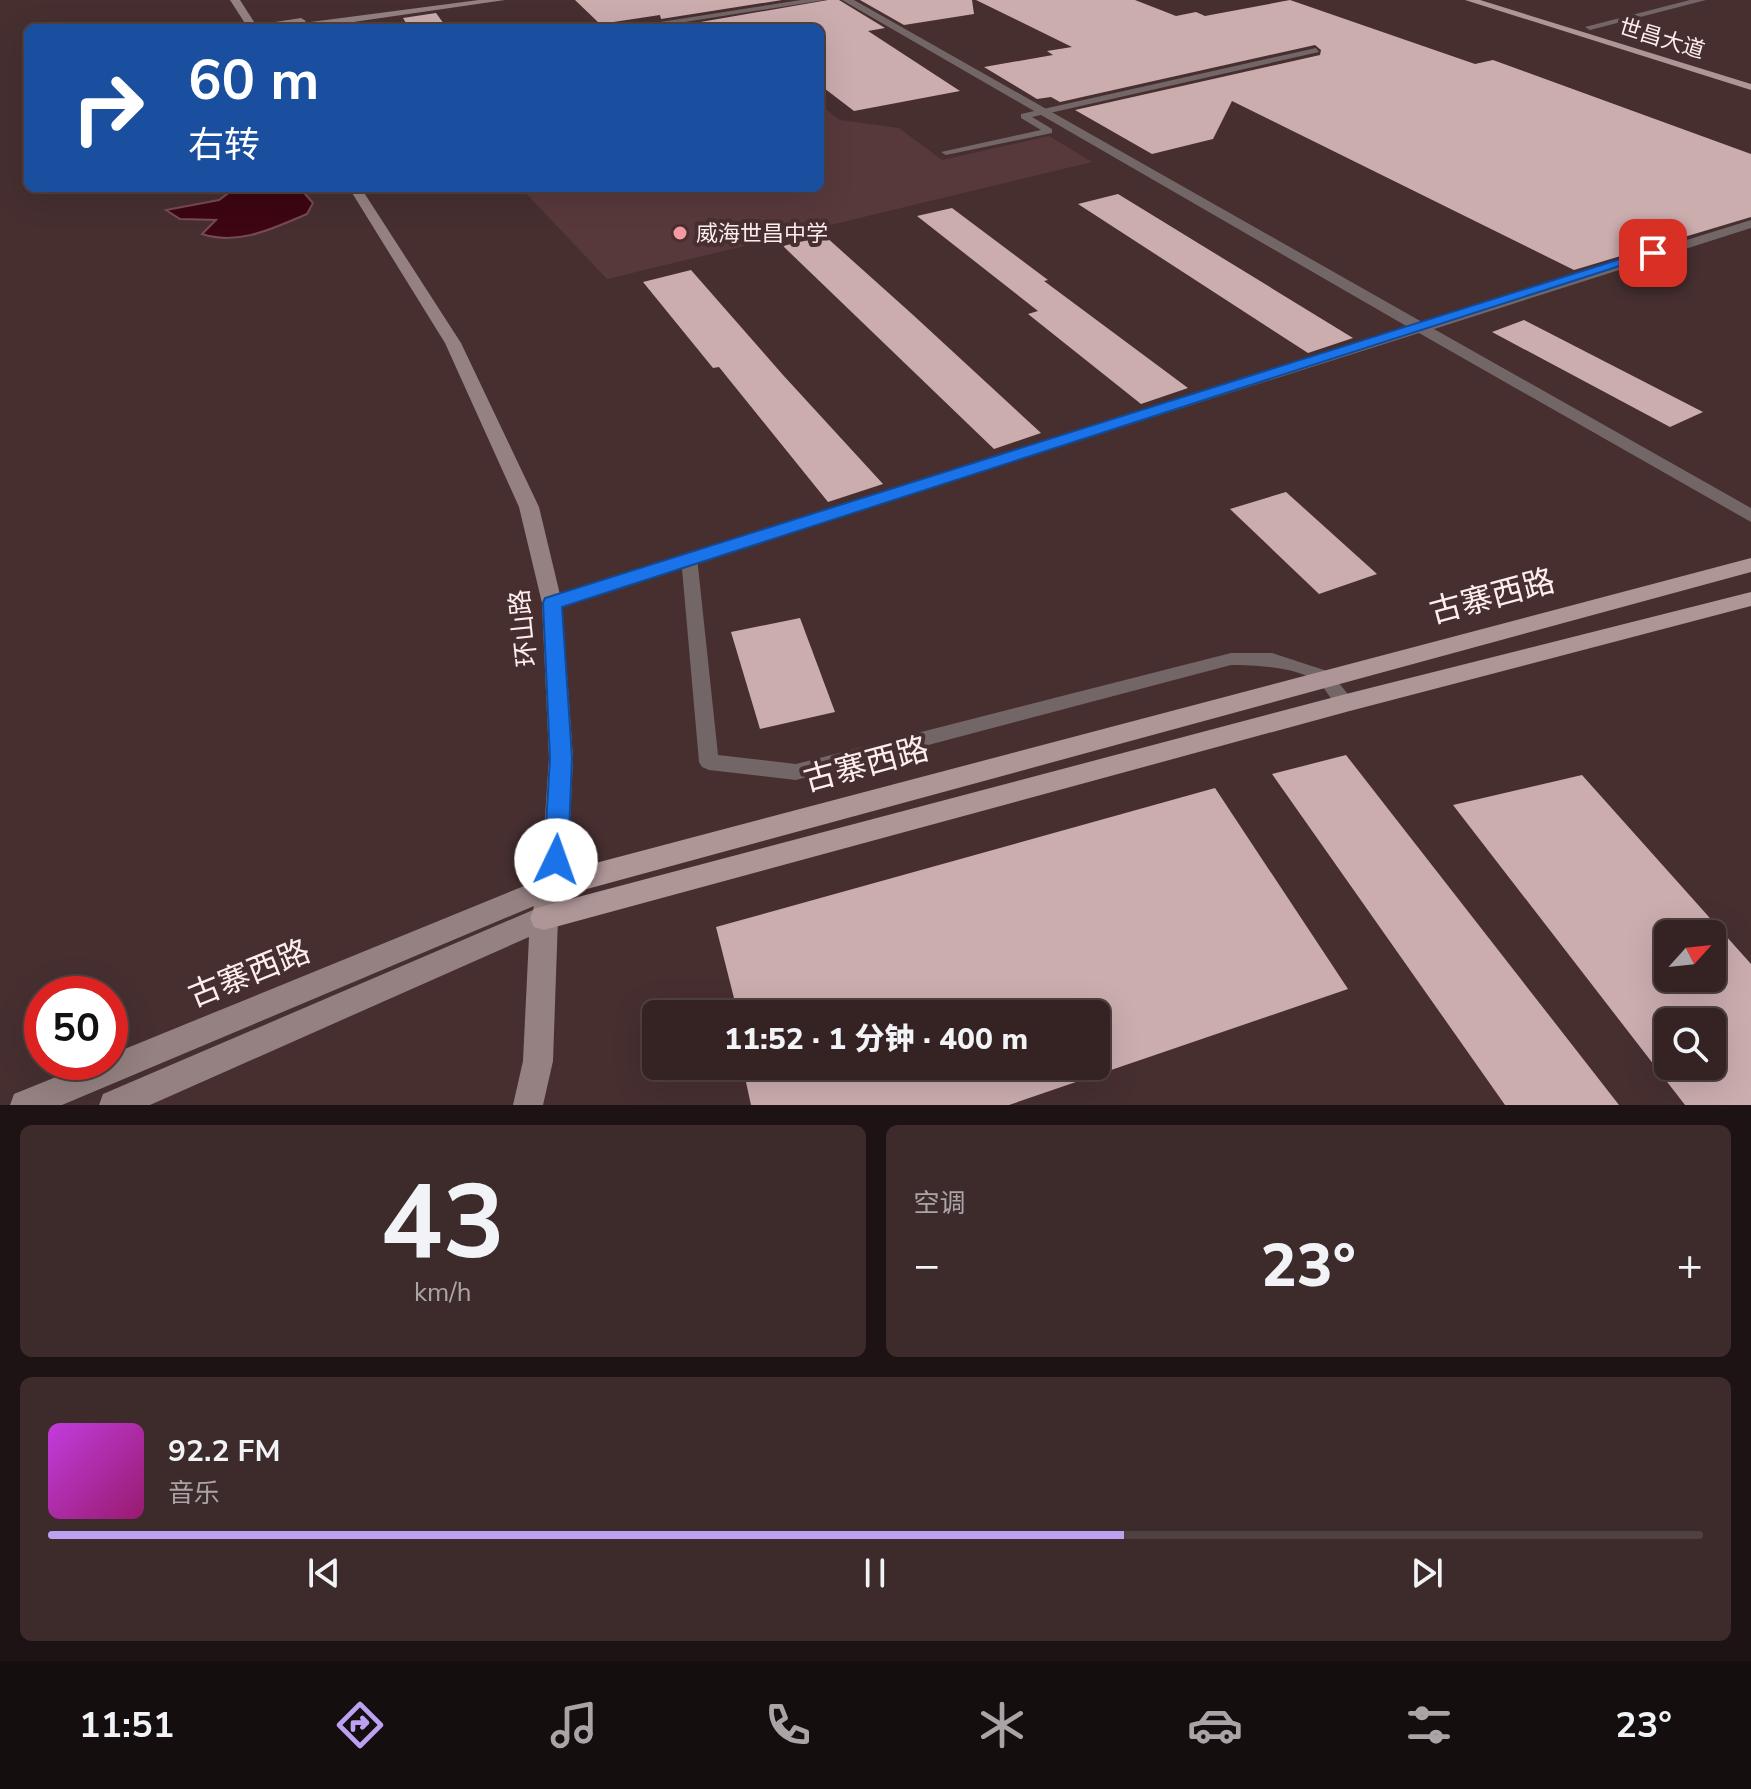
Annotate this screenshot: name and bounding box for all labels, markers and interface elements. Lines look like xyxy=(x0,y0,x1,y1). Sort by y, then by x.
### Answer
street label: 世昌大道 xyxy=(1615,12,1708,66)
text: 60 m xyxy=(188,42,319,119)
icon: right xyxy=(56,56,160,160)
text: 右转 xyxy=(188,121,260,170)
place label: 威海世昌中学 xyxy=(696,219,828,249)
pin xyxy=(1619,219,1687,287)
marker: 威海世昌中学 xyxy=(671,224,689,242)
icon: arrive xyxy=(1631,231,1675,275)
street label: 古寨西路 xyxy=(1425,559,1560,634)
street label: 环山路 xyxy=(502,587,545,669)
street label: 古寨西路 xyxy=(799,727,934,802)
position arrow xyxy=(514,818,598,902)
north arrow xyxy=(1654,920,1726,992)
map controls xyxy=(1654,920,1726,1080)
street label: 古寨西路 xyxy=(182,930,317,1017)
speed limit sign: 50 xyxy=(24,976,128,1080)
button: search xyxy=(1654,1008,1726,1080)
text: 11:52 · 1 分钟 · 400 m xyxy=(724,1019,1028,1060)
text: 43 xyxy=(380,1152,505,1294)
text: 空调 xyxy=(914,1186,966,1221)
text: 23° xyxy=(1261,1225,1356,1307)
text: − xyxy=(914,1236,940,1296)
text: + xyxy=(1677,1236,1703,1296)
text: km/h xyxy=(414,1275,471,1310)
text: 92.2 FM xyxy=(168,1431,280,1472)
text: 音乐 xyxy=(168,1476,220,1511)
icon: previous xyxy=(302,1551,346,1595)
icon: pause xyxy=(853,1551,897,1595)
icon: next xyxy=(1405,1551,1449,1595)
icon: directions xyxy=(332,1697,388,1753)
icon: music xyxy=(546,1697,602,1753)
icon: phone xyxy=(760,1697,816,1753)
icon: climate xyxy=(974,1697,1030,1753)
icon: car xyxy=(1187,1697,1243,1753)
icon: filters xyxy=(1401,1697,1457,1753)
text: 11:51 xyxy=(79,1701,174,1750)
text: 23° xyxy=(1615,1701,1672,1750)

